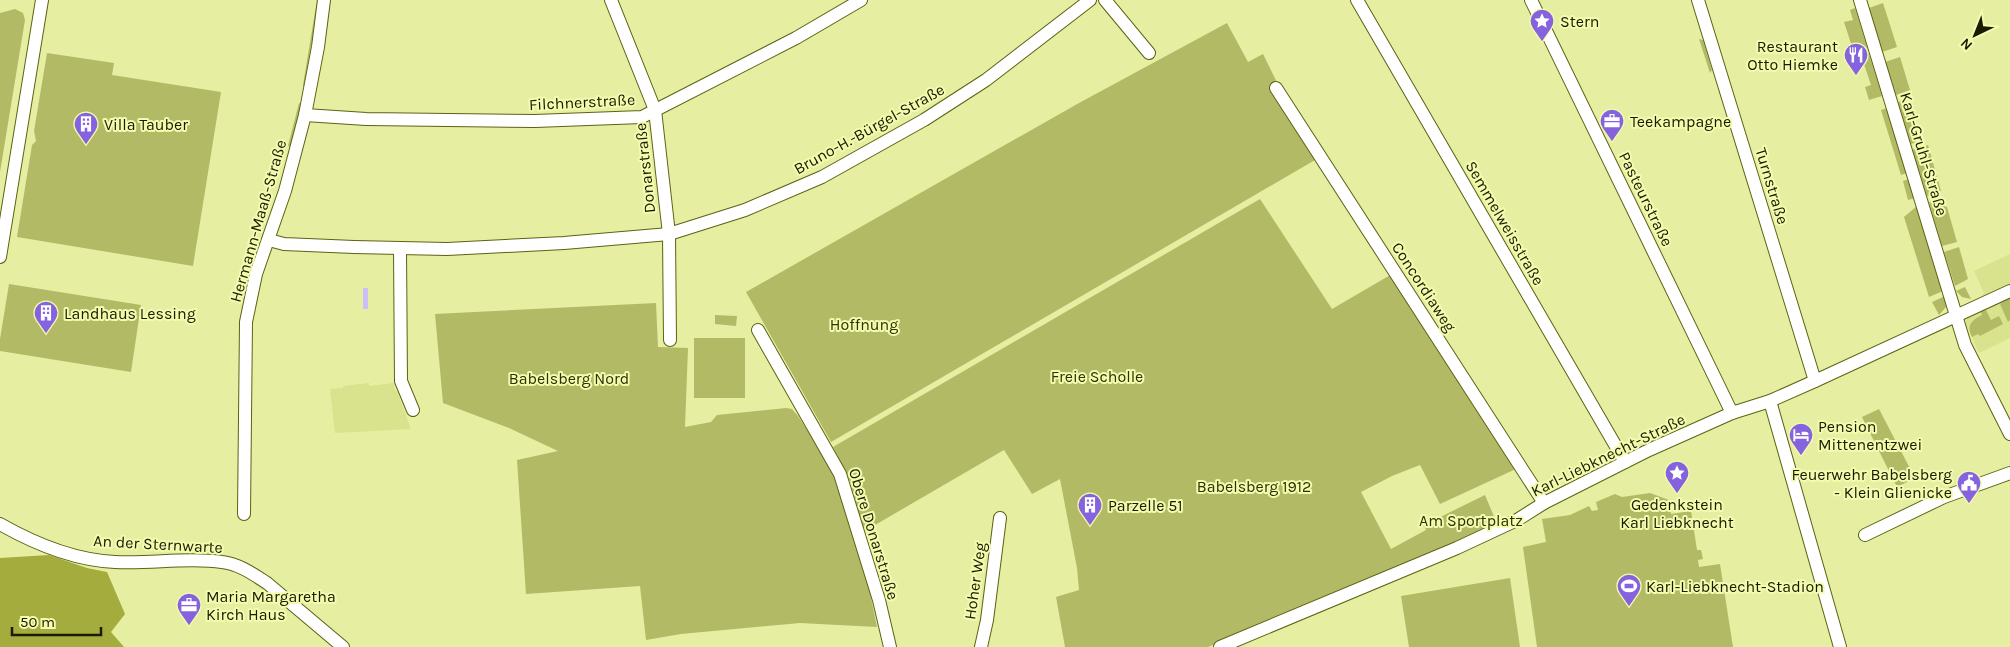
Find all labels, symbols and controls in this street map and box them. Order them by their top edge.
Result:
place icon: Stern [1529,8,1555,42]
north arrow [1950,10,2000,60]
place label: Stern [1560,12,1599,31]
text: N [1957,34,1976,54]
place label: Restaurant Otto Hiemke [1747,37,1838,74]
restaurant icon: Restaurant Otto Hiemke [1843,42,1869,76]
street label: Bruno-H.-Bürgel-Straße [790,80,948,178]
street label: Filchnerstraße [528,90,636,114]
street label: Karl-Gruhl-Straße [1896,90,1952,218]
office icon: Teekampagne [1599,108,1625,142]
building icon: Villa Tauber [73,111,99,145]
place label: Teekampagne [1630,112,1731,131]
place label: Villa Tauber [104,115,188,134]
street label: Donarstraße [631,122,659,214]
street label: Hermann-Maaß-Straße [226,138,290,304]
street label: Turnstraße [1751,145,1793,227]
street label: Pasteurstraße [1615,149,1677,249]
street label: Semmelweisstraße [1462,157,1548,289]
street label: Concordiaweg [1388,239,1460,335]
building icon: Landhaus Lessing [33,300,59,334]
place label: Landhaus Lessing [64,304,196,323]
park label: Hoffnung [830,315,898,334]
park label: Freie Scholle [1051,367,1143,386]
park label: Babelsberg Nord [509,369,629,388]
street label: Karl-Liebknecht-Straße [1528,409,1688,501]
place label: Pension Mittenentzwei [1818,417,1922,454]
hotel icon: Pension Mittenentzwei [1788,422,1814,456]
place icon: Gedenkstein Karl Liebknecht [1664,460,1690,494]
place label: Feuerwehr Babelsberg - Klein Glienicke [1792,465,1952,502]
street label: Obere Donarstraße [845,466,903,602]
public building icon: Feuerwehr Babelsberg - Klein Glienicke [1956,470,1982,504]
park label: Babelsberg 1912 [1197,477,1311,496]
building icon: Parzelle 51 [1077,492,1103,526]
place label: Gedenkstein Karl Liebknecht [1620,495,1734,532]
place label: Parzelle 51 [1108,496,1183,515]
park label: Am Sportplatz [1419,511,1523,530]
street label: An der Sternwarte [93,531,223,557]
street label: Hoher Weg [960,541,990,621]
sports icon: Karl-Liebknecht-Stadion [1616,573,1642,607]
place label: Karl-Liebknecht-Stadion [1646,577,1824,596]
place label: Maria Margaretha Kirch Haus [206,587,336,624]
office icon: Maria Margaretha Kirch Haus [176,592,202,626]
scale bar [12,604,101,636]
text: 50 m [20,613,55,631]

